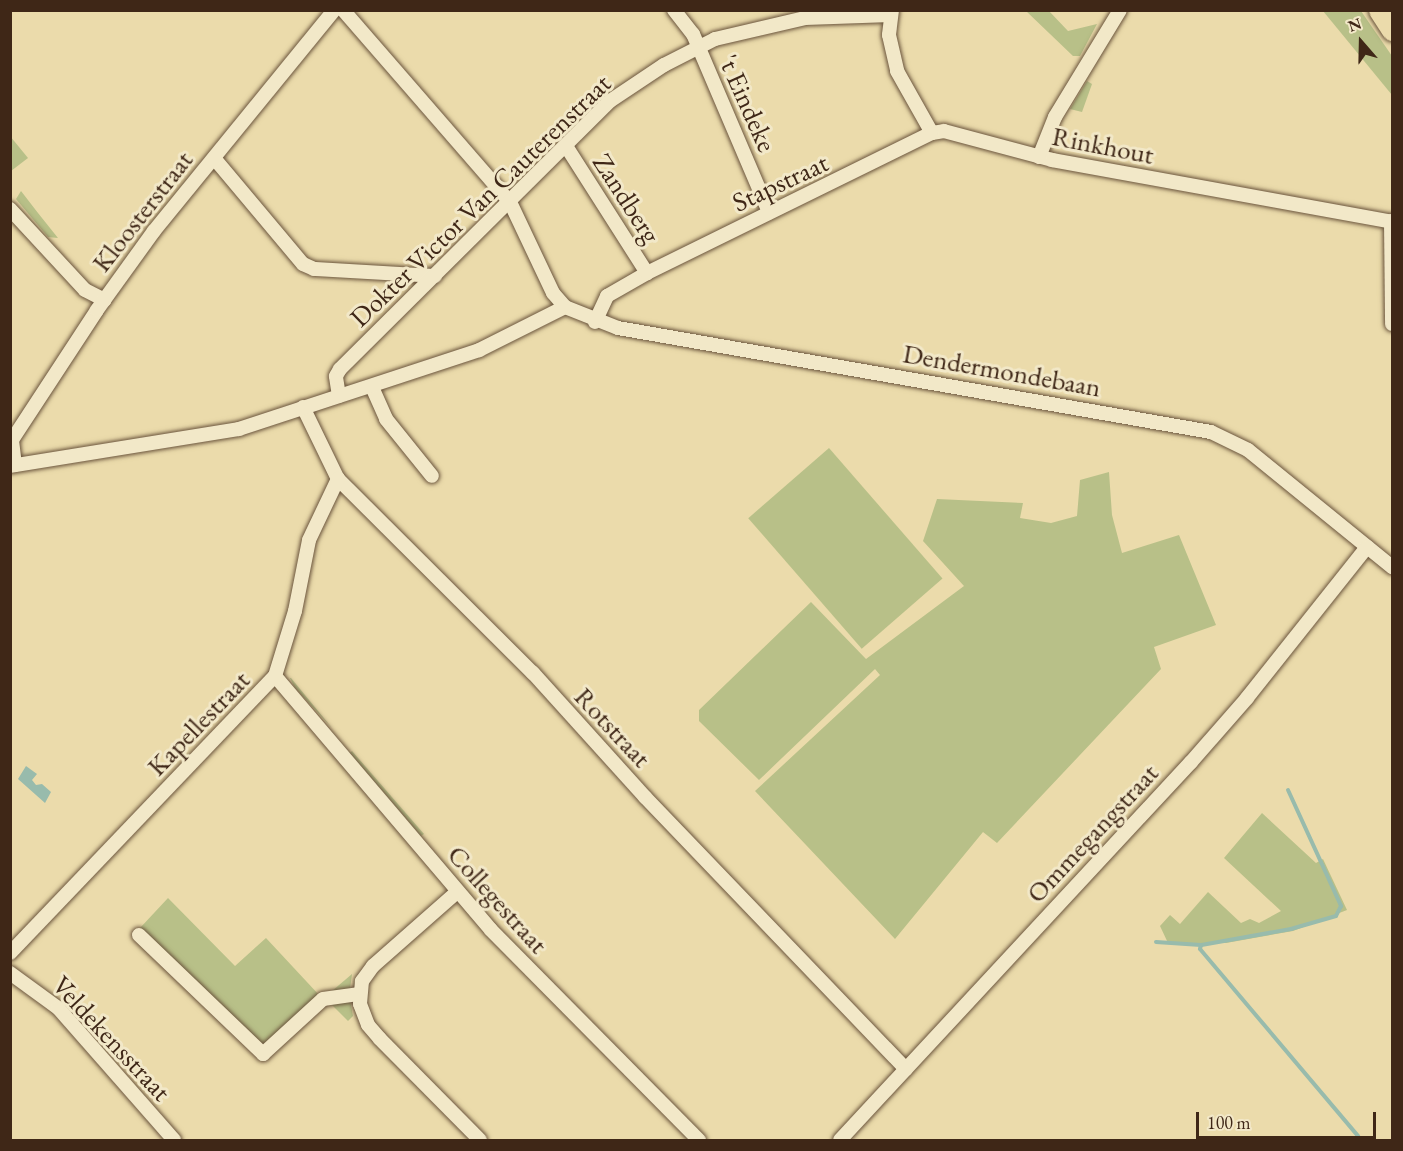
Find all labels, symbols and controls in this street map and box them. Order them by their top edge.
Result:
north arrow [1331,12,1391,72]
text: N [1345,13,1364,37]
street label: 't Eindeke [712,49,784,157]
street label: Dokter Victor Van Cauterenstraat [343,67,617,333]
street label: Rinkhout [1049,119,1157,171]
street label: Kloosterstraat [85,144,199,278]
street label: Stapstraat [727,146,833,218]
street label: Zandberg [586,147,668,249]
street label: Dendermondebaan [901,337,1103,403]
street label: Kapellestraat [140,664,256,782]
street label: Rotstraat [568,680,658,774]
street label: Ommegangstraat [1019,757,1165,909]
street label: Collegestraat [441,838,555,960]
street label: Veldekensstraat [46,969,178,1107]
scale bar [1199,1100,1379,1138]
text: 100 m [1207,1111,1251,1134]

